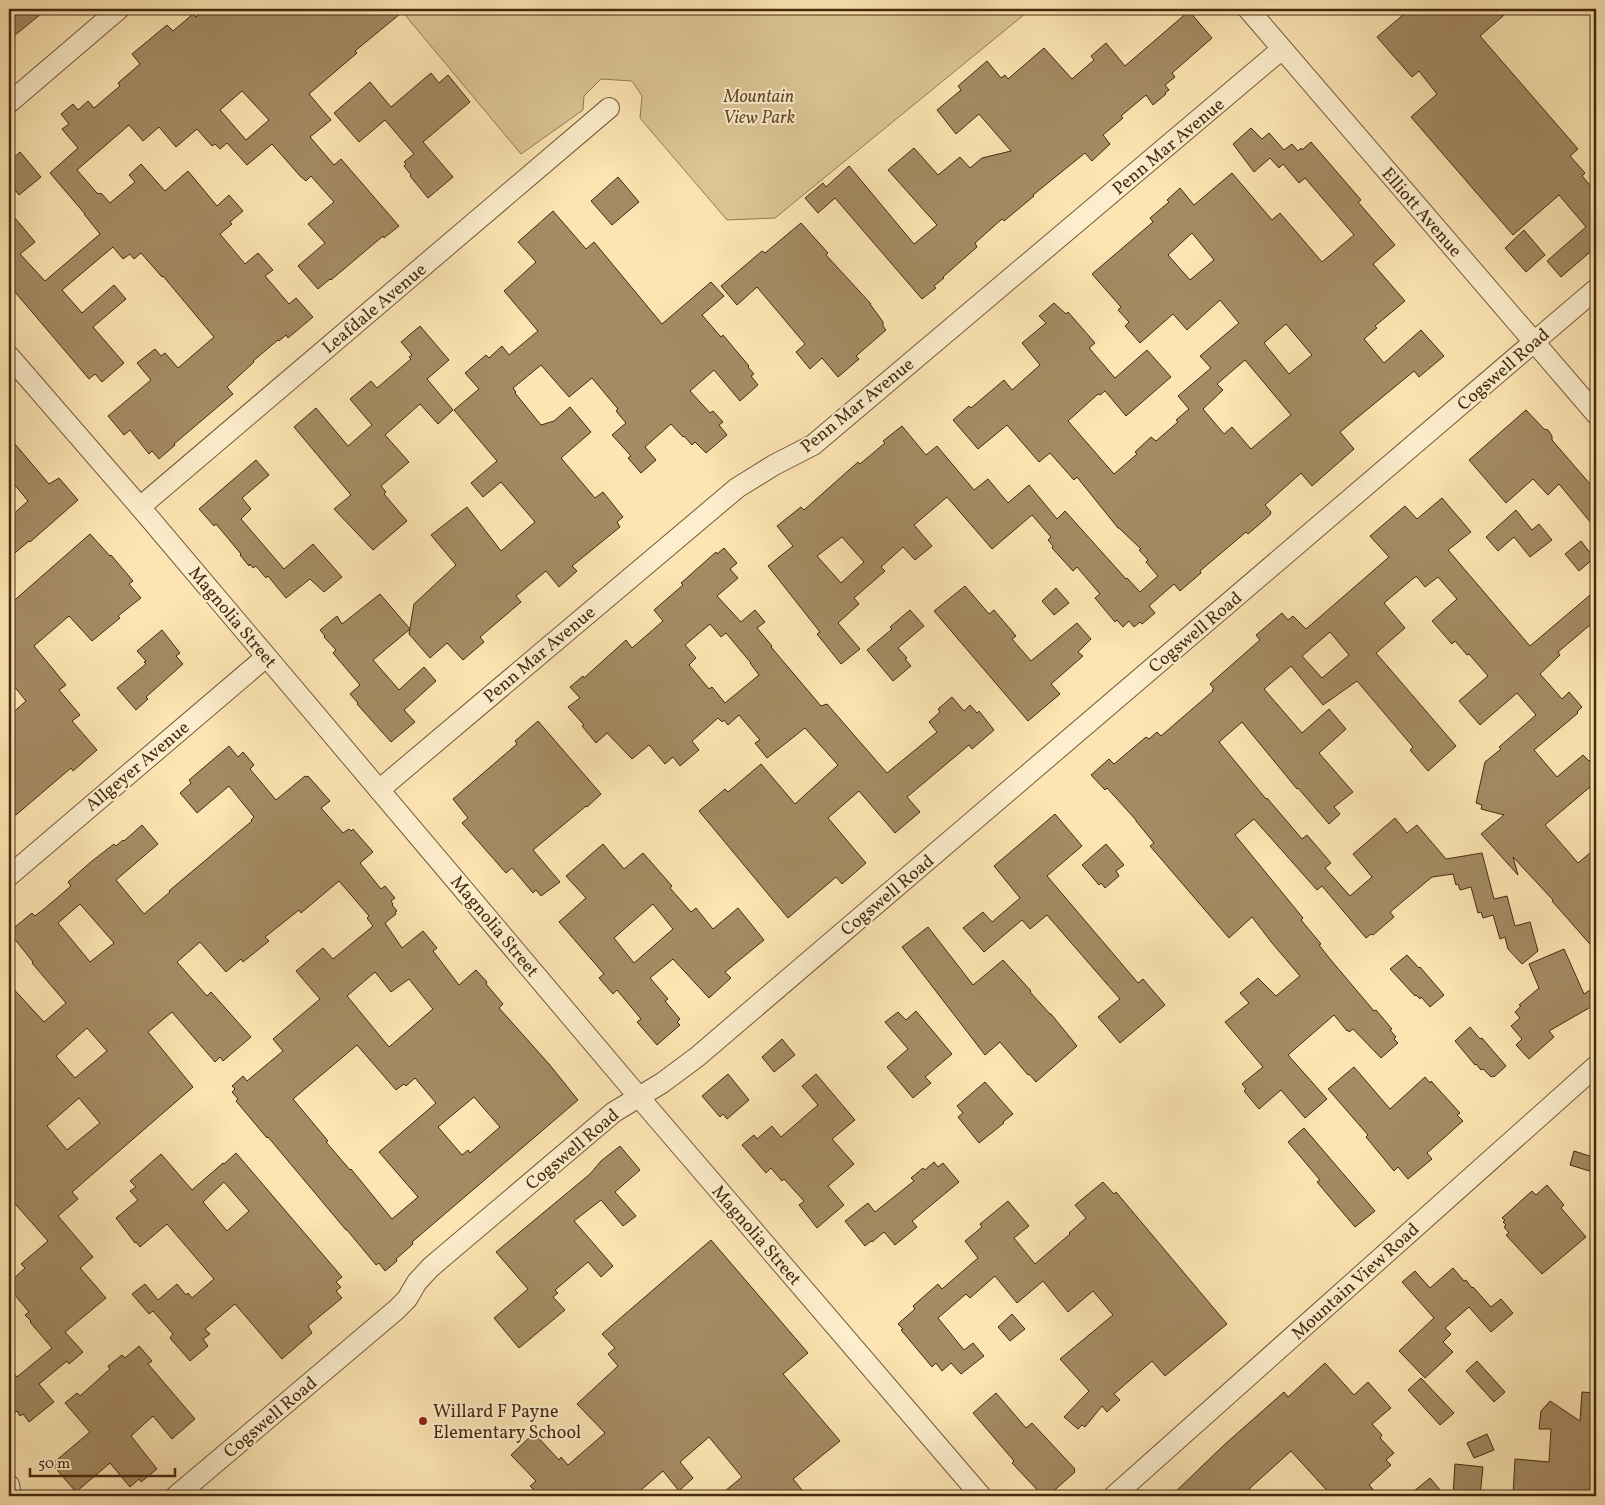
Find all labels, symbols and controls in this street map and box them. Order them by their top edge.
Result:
park label: Mountain View Park [723,85,795,131]
street label: Penn Mar Avenue [1108,93,1230,202]
street label: Elliott Avenue [1375,163,1467,263]
street label: Leafdale Avenue [317,258,433,360]
street label: Cogswell Road [1452,323,1556,417]
street label: Penn Mar Avenue [796,353,920,460]
street label: Magnolia Street [182,562,282,674]
street label: Cogswell Road [1144,587,1248,680]
street label: Penn Mar Avenue [479,601,601,710]
street label: Allgeyer Avenue [80,716,195,818]
street label: Cogswell Road [836,850,940,943]
street label: Magnolia Street [444,871,544,983]
street label: Cogswell Road [521,1104,625,1197]
street label: Magnolia Street [705,1180,807,1292]
street label: Mountain View Road [1287,1218,1425,1346]
street label: Cogswell Road [219,1372,323,1465]
place label: Willard F Payne Elementary School [433,1400,581,1446]
marker: Willard F Payne Elementary School [417,1415,429,1427]
scale bar [30,1445,175,1477]
text: 50 m [38,1454,70,1475]

